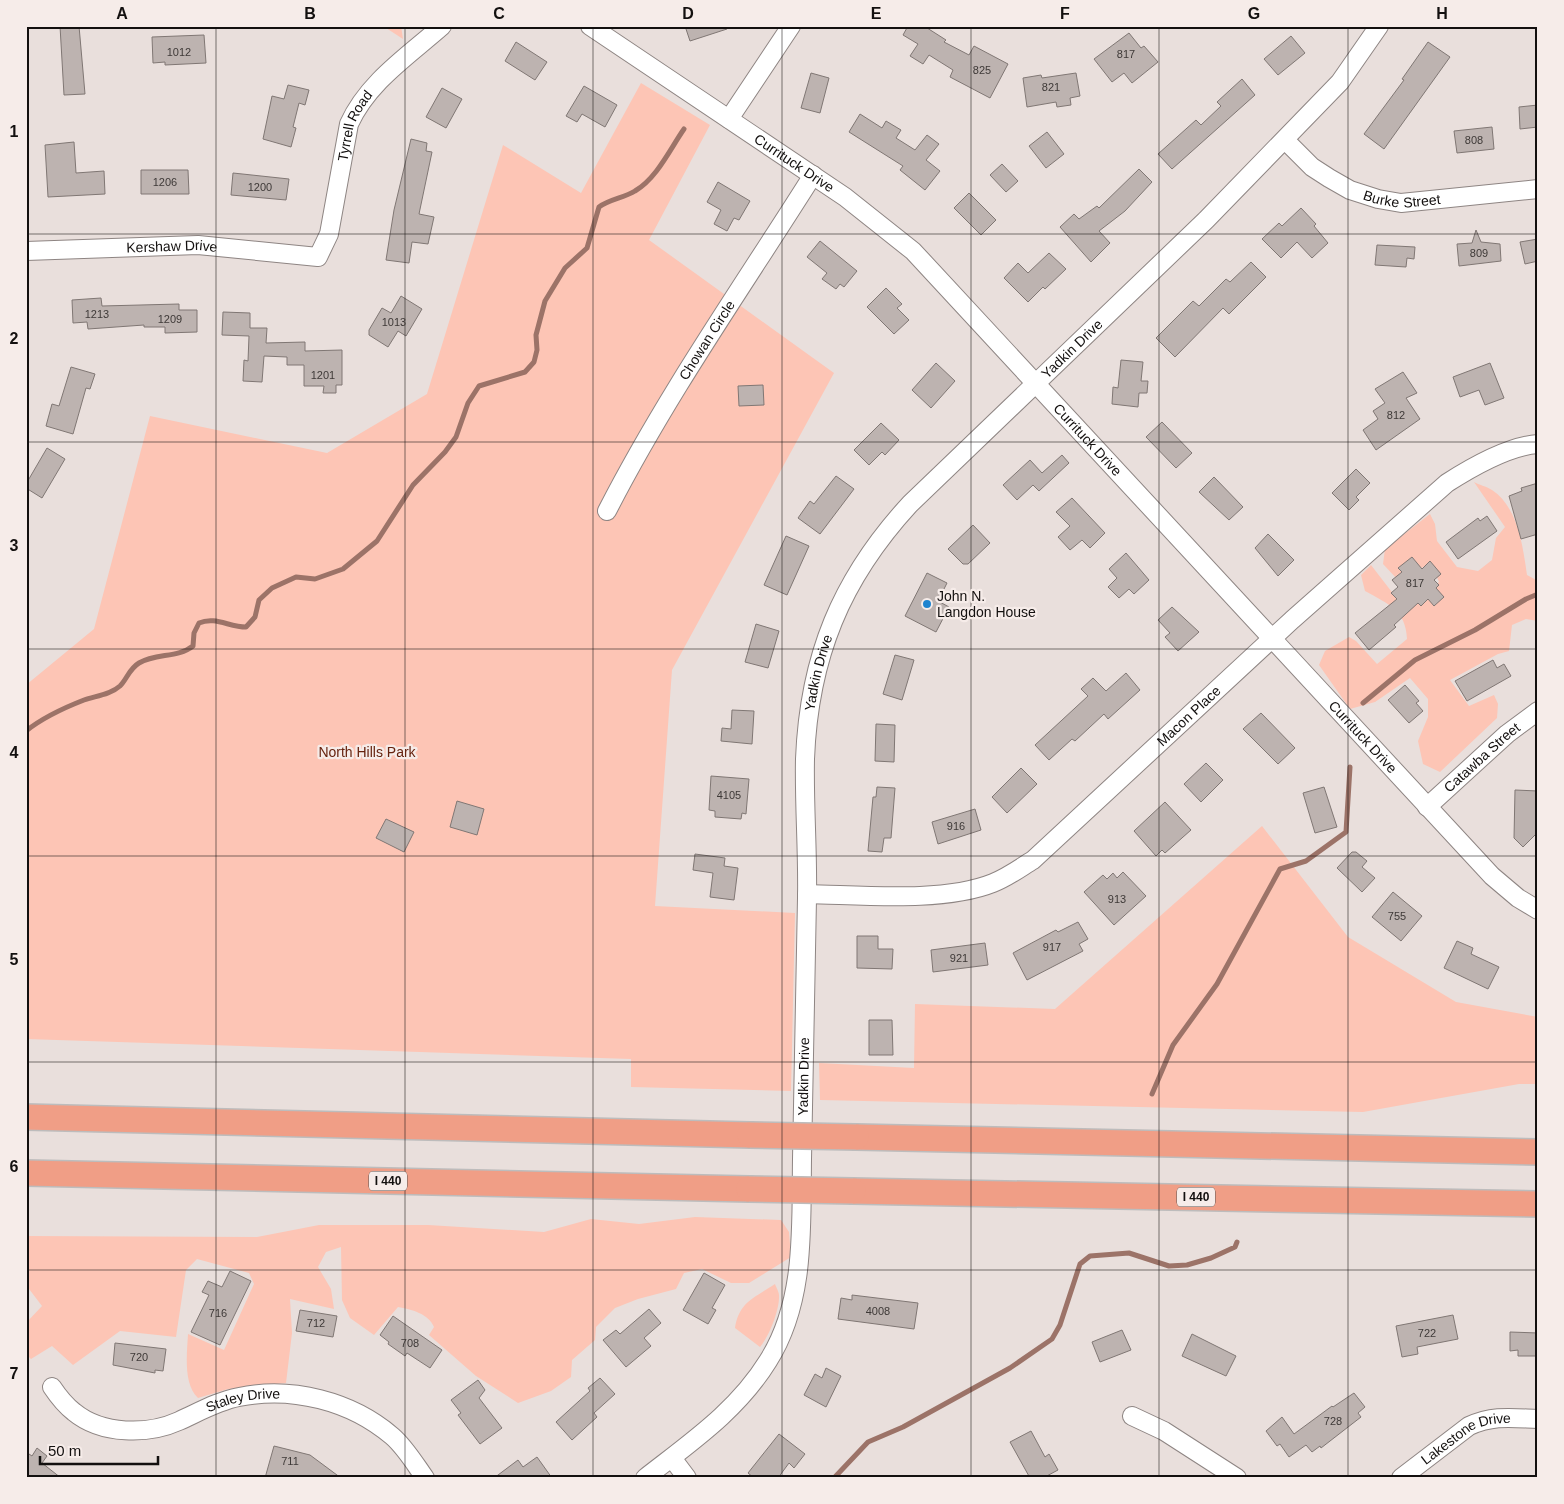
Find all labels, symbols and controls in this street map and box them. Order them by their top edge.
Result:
text: A [116,5,128,22]
text: B [304,5,316,22]
text: C [493,5,505,22]
text: D [682,5,694,22]
text: E [871,5,882,22]
text: F [1060,5,1070,22]
text: G [1248,5,1260,22]
text: H [1436,5,1448,22]
house number: 1012 [167,46,191,58]
house number: 817 [1117,48,1135,60]
house number: 825 [973,64,991,76]
house number: 821 [1042,81,1060,93]
street label: Tyrrell Road [334,87,375,163]
text: 1 [10,123,19,140]
street label: Currituck Drive [751,131,837,196]
house number: 808 [1465,134,1483,146]
house number: 1206 [153,176,177,188]
house number: 1200 [248,181,272,193]
street label: Burke Street [1361,187,1441,211]
street label: Kershaw Drive [126,237,218,255]
house number: 809 [1470,247,1488,259]
street label: Chowan Circle [676,297,738,383]
house number: 1213 [85,308,109,320]
house number: 1209 [158,313,182,325]
house number: 1013 [382,316,406,328]
street label: Yadkin Drive [1038,316,1106,382]
text: 2 [10,330,19,347]
house number: 1201 [311,369,335,381]
street label: Currituck Drive [1050,400,1125,479]
house number: 812 [1387,409,1405,421]
text: 3 [10,537,19,554]
house number: 817 [1406,577,1424,589]
place label: John N. Langdon House [937,588,1036,620]
marker: John N. Langdon House [921,598,933,610]
street label: Yadkin Drive [801,632,835,712]
street label: Macon Place [1154,682,1224,749]
street label: Currituck Drive [1326,697,1400,776]
street label: Catawba Street [1441,719,1523,796]
text: 4 [10,744,19,761]
park label: North Hills Park [318,744,417,760]
house number: 4105 [717,789,741,801]
house number: 916 [947,820,965,832]
house number: 913 [1108,893,1126,905]
house number: 755 [1388,910,1406,922]
house number: 917 [1043,941,1061,953]
text: 5 [10,951,19,968]
house number: 921 [950,952,968,964]
street label: Yadkin Drive [795,1037,812,1116]
text: 6 [10,1158,19,1175]
road number: I 440 [369,1172,407,1190]
road number: I 440 [1177,1188,1215,1206]
house number: 4008 [866,1305,890,1317]
house number: 716 [209,1307,227,1319]
house number: 712 [307,1317,325,1329]
house number: 722 [1418,1327,1436,1339]
house number: 708 [401,1337,419,1349]
house number: 720 [130,1351,148,1363]
text: 7 [10,1365,19,1382]
street label: Staley Drive [203,1385,280,1415]
street label: Lakestone Drive [1418,1410,1511,1468]
house number: 728 [1324,1415,1342,1427]
scale bar [40,1434,158,1466]
text: 50 m [48,1442,81,1459]
house number: 711 [281,1455,299,1467]

